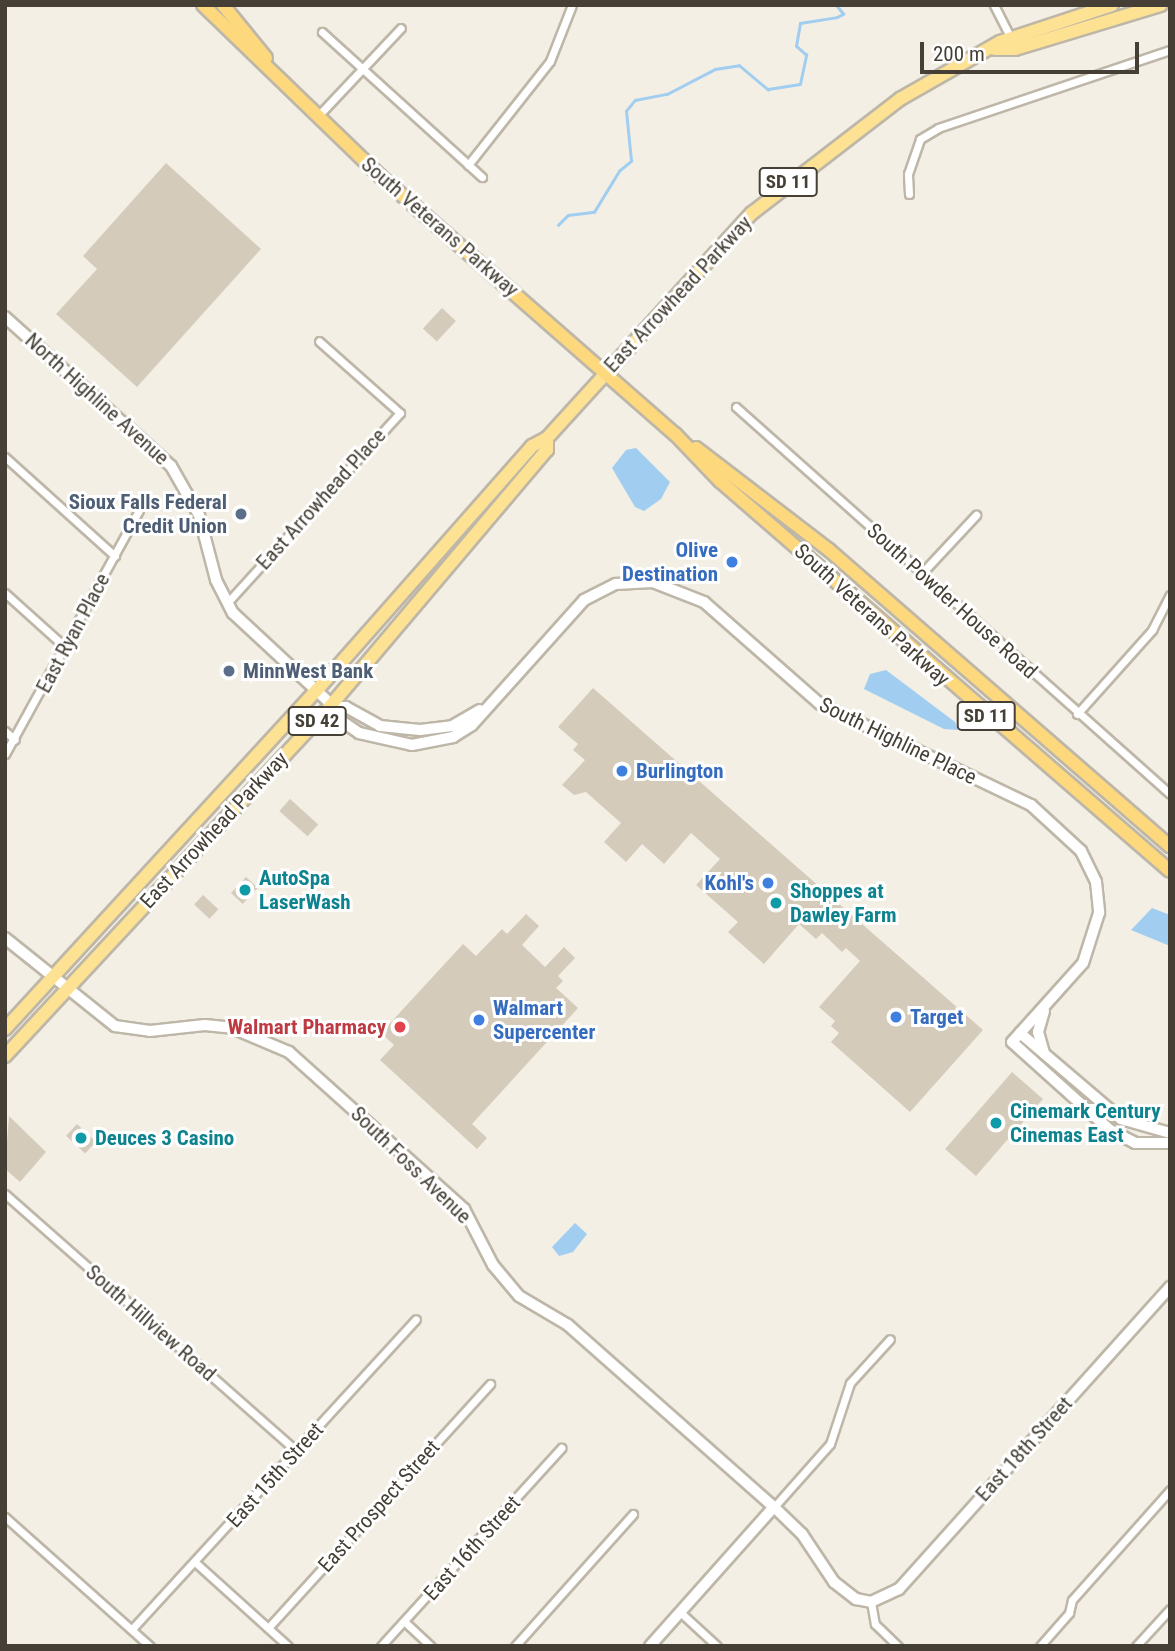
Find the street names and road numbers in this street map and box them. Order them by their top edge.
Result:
street label: South Veterans Parkway [356,152,524,302]
road number: SD 11 [758,166,818,198]
street label: East Arrowhead Parkway [599,210,757,378]
street label: North Highline Avenue [20,328,174,470]
street label: East Arrowhead Place [251,423,391,575]
street label: South Powder House Road [862,518,1042,684]
street label: South Veterans Parkway [789,539,955,691]
street label: East Ryan Place [31,569,115,697]
street label: South Highline Place [815,692,981,790]
road number: SD 11 [956,701,1016,732]
road number: SD 42 [287,706,347,736]
street label: East Arrowhead Parkway [135,746,293,914]
street label: South Foss Avenue [346,1101,476,1229]
street label: South Hillview Road [81,1260,221,1386]
street label: East 18th Street [970,1391,1078,1507]
street label: East 15th Street [221,1417,329,1533]
street label: East Prospect Street [313,1435,445,1577]
street label: East 16th Street [418,1490,526,1606]

